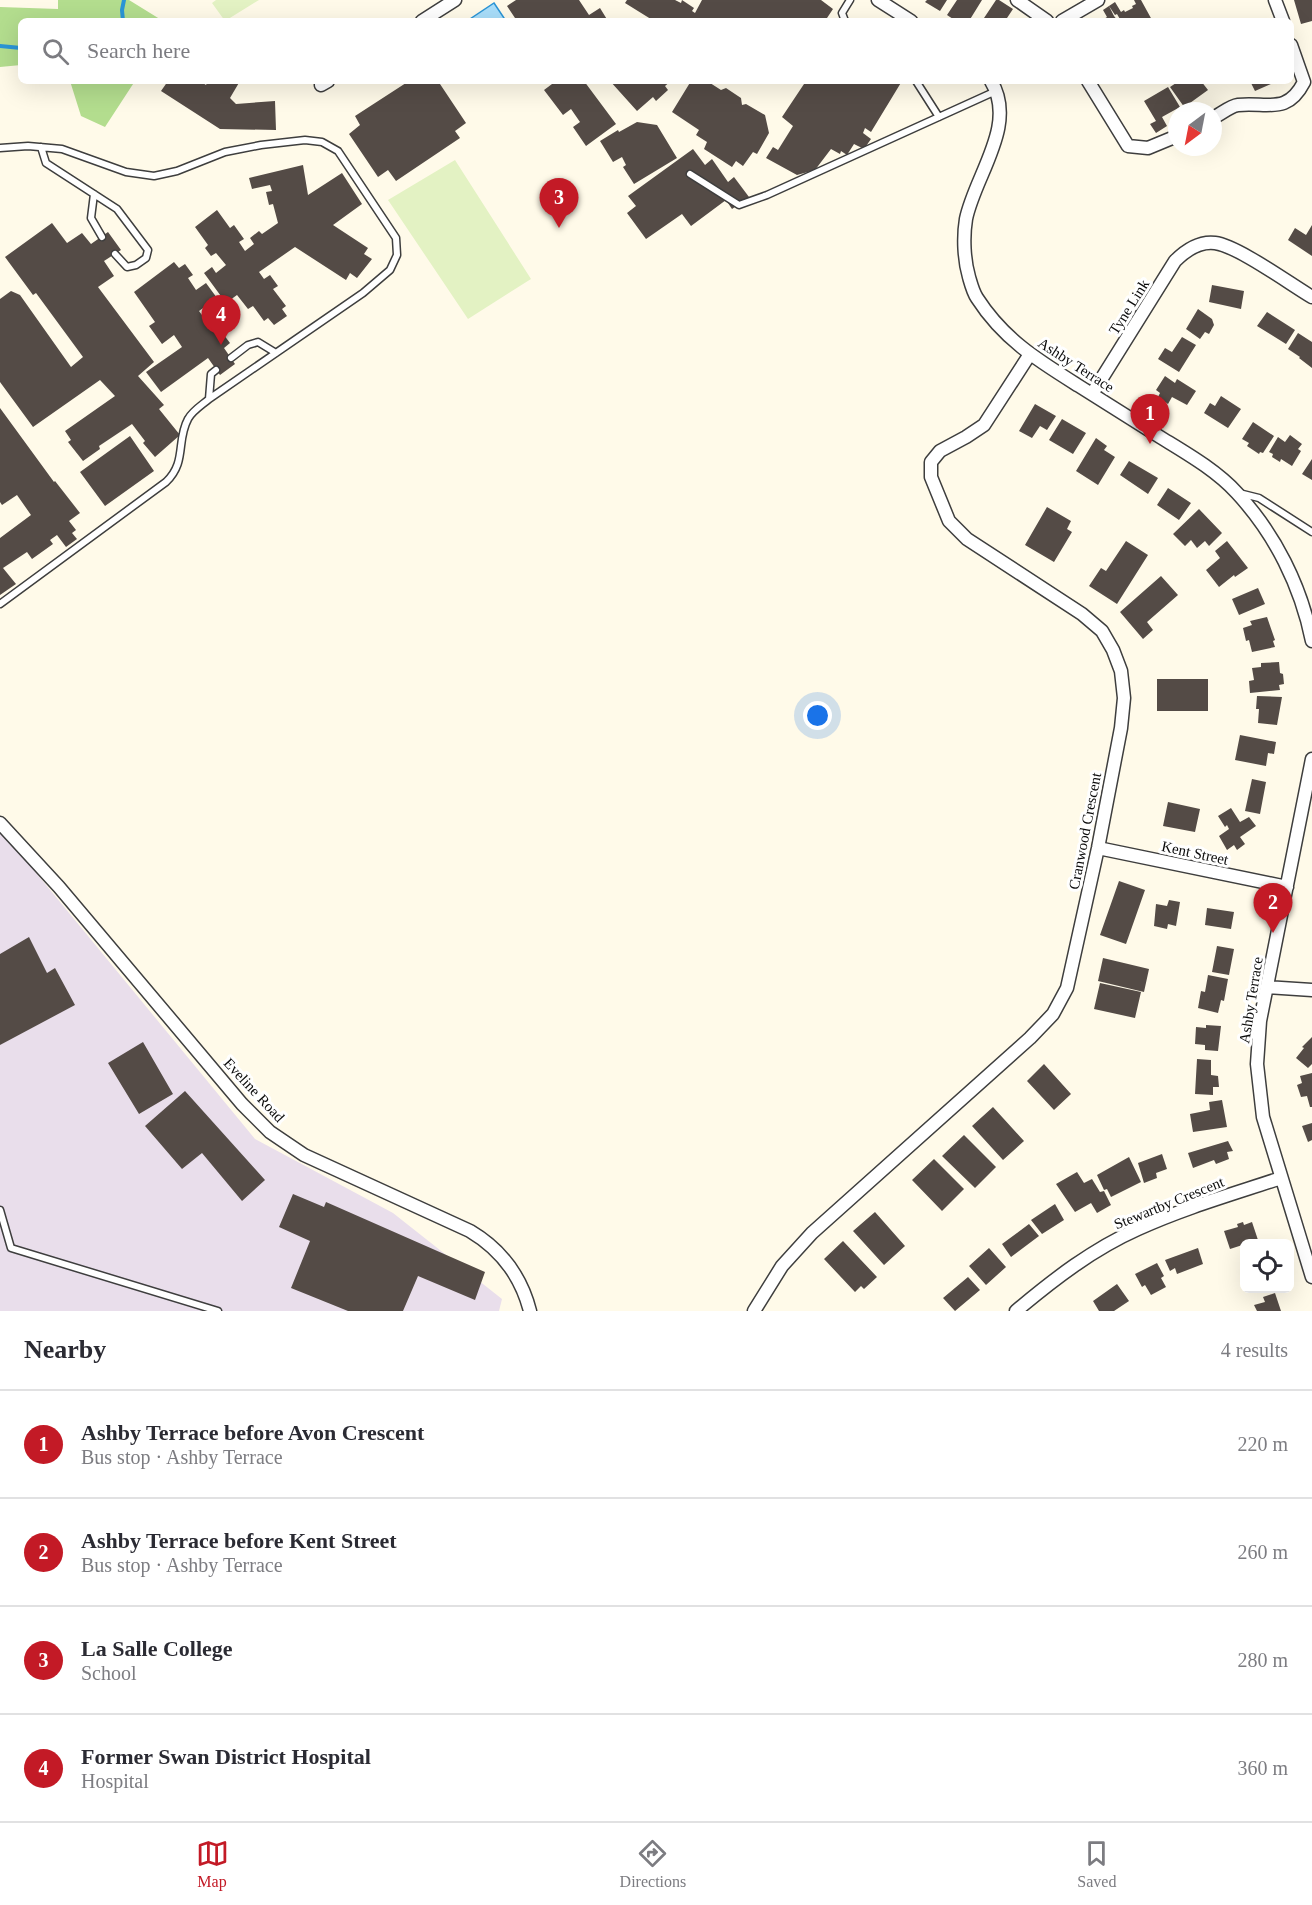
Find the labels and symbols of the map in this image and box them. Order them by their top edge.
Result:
north arrow [1168,102,1222,156]
pin: 3 [540,178,578,228]
street label: Tyne Link [1106,276,1152,337]
pin: 4 [202,296,240,345]
street label: Ashby Terrace [1035,334,1117,396]
pin: 1 [1130,394,1170,444]
your location [803,701,832,730]
street label: Cranwood Crescent [1066,770,1104,891]
street label: Kent Street [1160,838,1231,868]
pin: 2 [1254,884,1292,933]
street label: Ashby Terrace [1236,955,1266,1044]
street label: Eveline Road [220,1055,288,1126]
street label: Stewartby Crescent [1112,1173,1227,1232]

